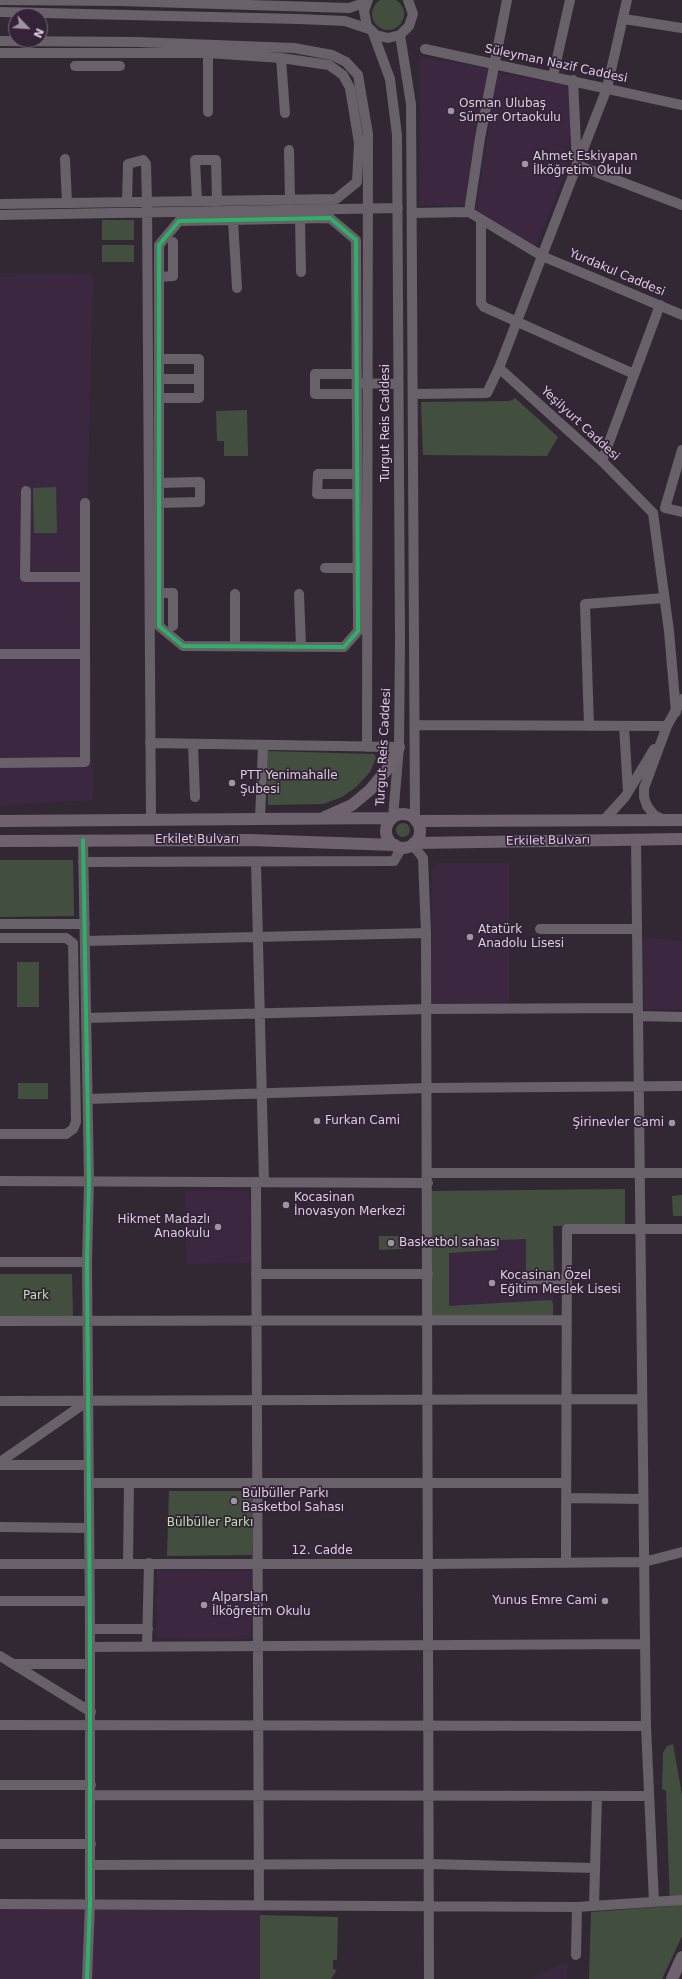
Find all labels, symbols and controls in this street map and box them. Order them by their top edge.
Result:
north arrow [8,8,48,48]
text: N [31,26,46,40]
street label: Süleyman Nazif Caddesi [483,42,629,86]
place label: Osman Ulubaş Sümer Ortaokulu [459,97,561,125]
marker: Osman Ulubaş Sümer Ortaokulu [446,106,456,116]
place label: Ahmet Eskiyapan İlköğretim Okulu [533,150,638,178]
marker: Ahmet Eskiyapan İlköğretim Okulu [520,159,530,169]
street label: Yurdakul Caddesi [567,246,667,300]
street label: Turgut Reis Caddesi [379,364,393,482]
street label: Yeşilyurt Caddesi [538,384,622,464]
street label: Turgut Reis Caddesi [374,688,394,806]
place label: PTT Yenimahalle Şubesi [240,769,338,797]
marker: PTT Yenimahalle Şubesi [227,778,237,788]
street label: Erkilet Bulvarı [155,833,239,847]
street label: Erkilet Bulvarı [506,833,590,849]
place label: Atatürk Anadolu Lisesi [478,923,564,951]
marker: Atatürk Anadolu Lisesi [465,932,475,942]
place label: Furkan Cami [325,1114,400,1128]
marker: Furkan Cami [312,1116,322,1126]
place label: Şirinevler Cami [572,1116,664,1130]
marker: Şirinevler Cami [667,1118,677,1128]
place label: Kocasinan İnovasyon Merkezi [294,1191,405,1219]
marker: Kocasinan İnovasyon Merkezi [281,1200,291,1210]
place label: Hikmet Madazlı Anaokulu [117,1213,210,1241]
marker: Hikmet Madazlı Anaokulu [213,1222,223,1232]
place label: Basketbol sahası [399,1236,500,1250]
marker: Basketbol sahası [386,1238,396,1248]
place label: Kocasinan Özel Eğitim Meslek Lisesi [500,1269,621,1297]
marker: Kocasinan Özel Eğitim Meslek Lisesi [487,1278,497,1288]
park label: Park [23,1289,49,1303]
place label: Bülbüller Parkı Basketbol Sahası [242,1487,344,1515]
marker: Bülbüller Parkı Basketbol Sahası [229,1496,239,1506]
park label: Bülbüller Parkı [167,1516,253,1530]
street label: 12. Cadde [291,1544,353,1558]
place label: Alparslan İlköğretim Okulu [212,1591,311,1619]
place label: Yunus Emre Cami [492,1594,597,1608]
marker: Yunus Emre Cami [600,1596,610,1606]
marker: Alparslan İlköğretim Okulu [199,1600,209,1610]

